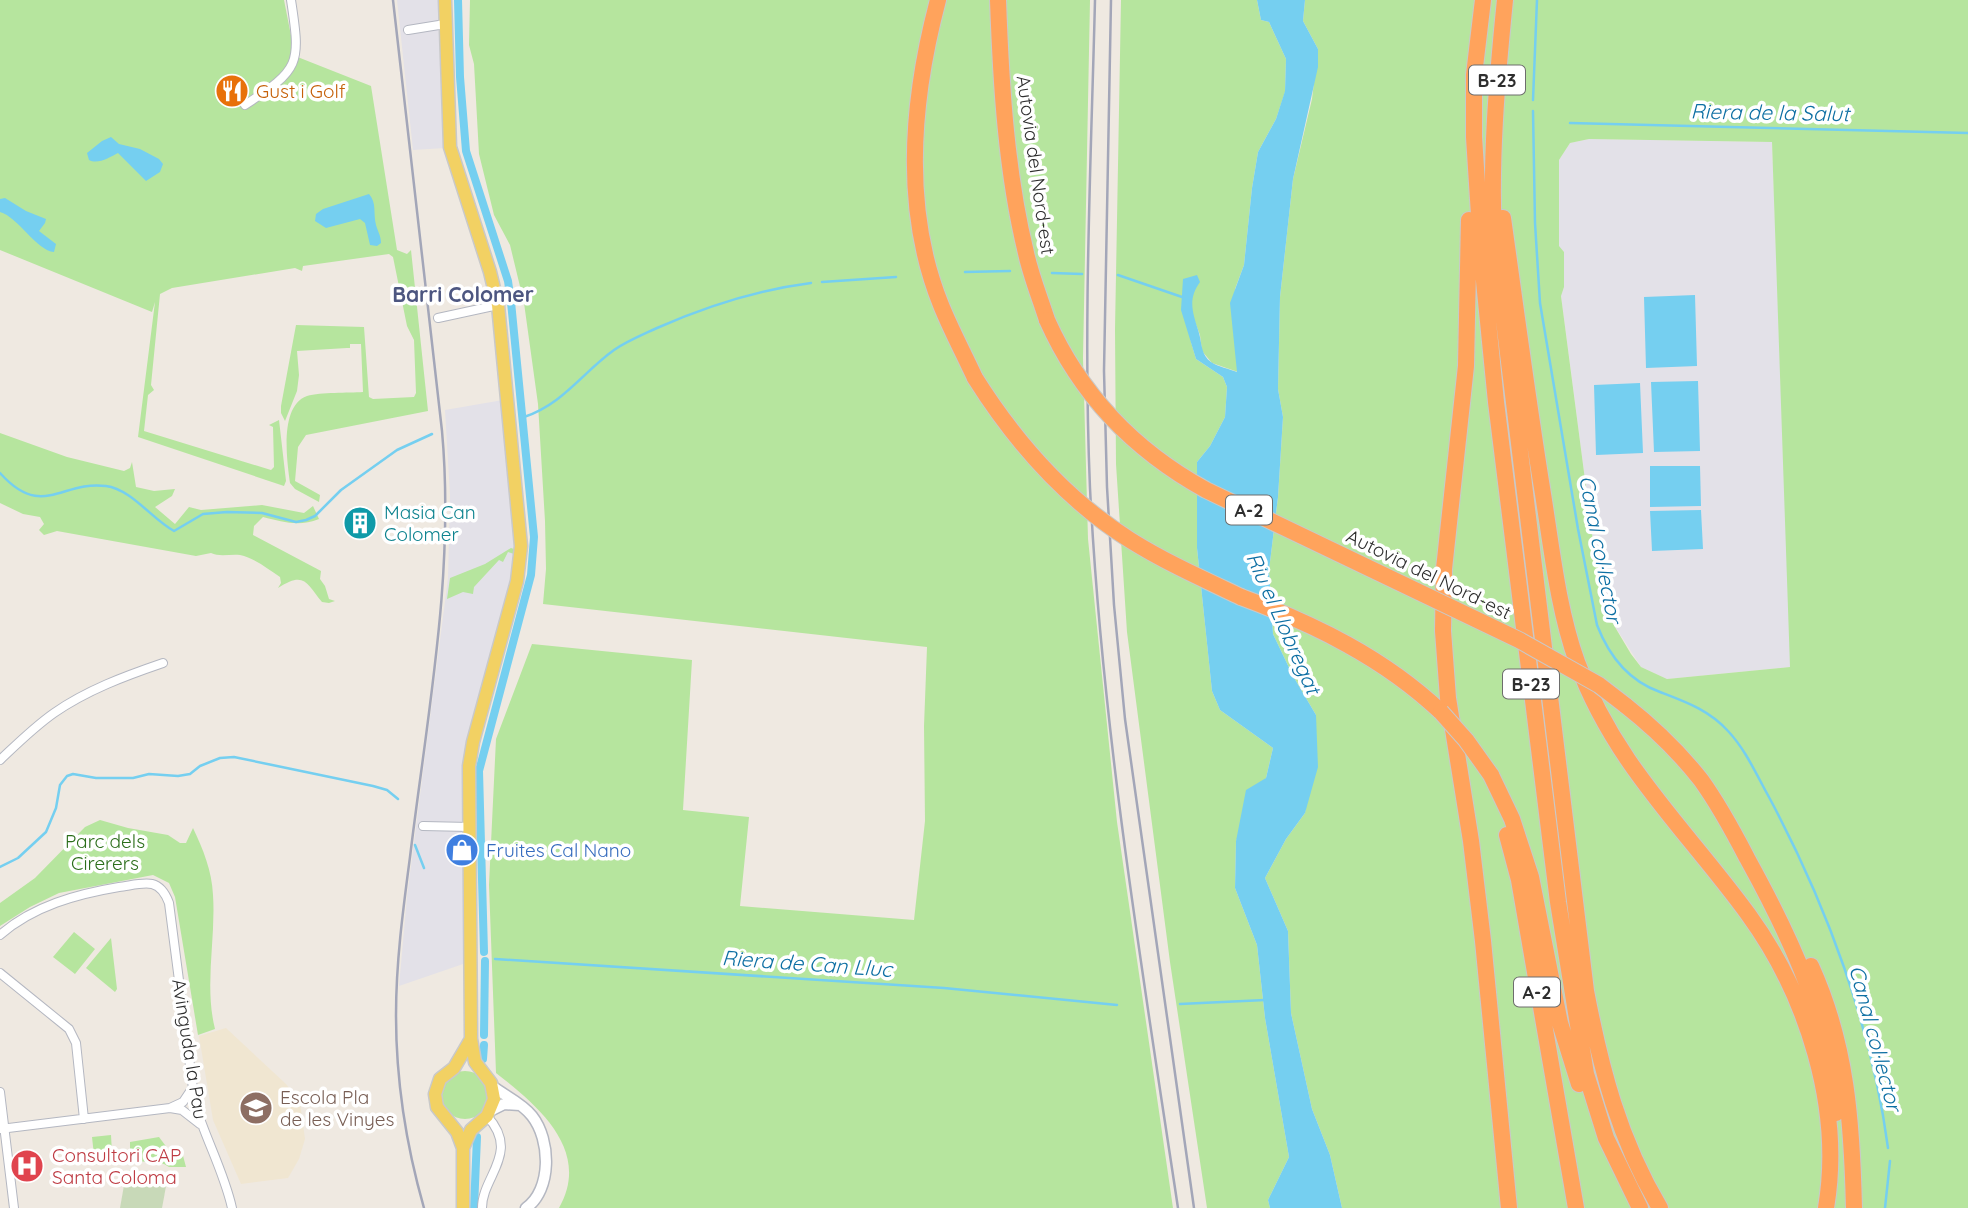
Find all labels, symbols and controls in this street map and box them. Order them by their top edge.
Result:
road number: B-23 [1469,66,1525,94]
restaurant icon: Gust i Golf [213,72,251,110]
street label: Autovia del Nord-est [1012,74,1060,256]
place label: Gust i Golf [256,79,346,103]
water label: Riera de la Salut [1690,98,1852,126]
district label: Barri Colomer [392,281,534,307]
water label: Canal col·lector [1574,473,1629,628]
road number: A-2 [1226,496,1272,524]
place label: Masia Can Colomer [384,500,476,546]
building icon: Masia Can Colomer [341,504,379,542]
street label: Autovia del Nord-est [1343,524,1515,624]
water label: Riu el Llobregat [1241,548,1328,700]
road number: B-23 [1503,670,1559,698]
park label: Parc dels Cirerers [65,829,145,875]
shop icon: Fruites Cal Nano [443,831,481,869]
place label: Fruites Cal Nano [486,838,631,862]
water label: Riera de Can Lluc [721,944,895,982]
water label: Canal col·lector [1844,962,1909,1116]
street label: Avinguda la Pau [167,977,213,1121]
road number: A-2 [1514,978,1560,1007]
place label: Escola Pla de les Vinyes [280,1085,394,1131]
school or university icon: Escola Pla de les Vinyes [237,1089,275,1127]
place label: Consultori CAP Santa Coloma [52,1143,181,1189]
hospital icon: Consultori CAP Santa Coloma [8,1147,46,1185]

